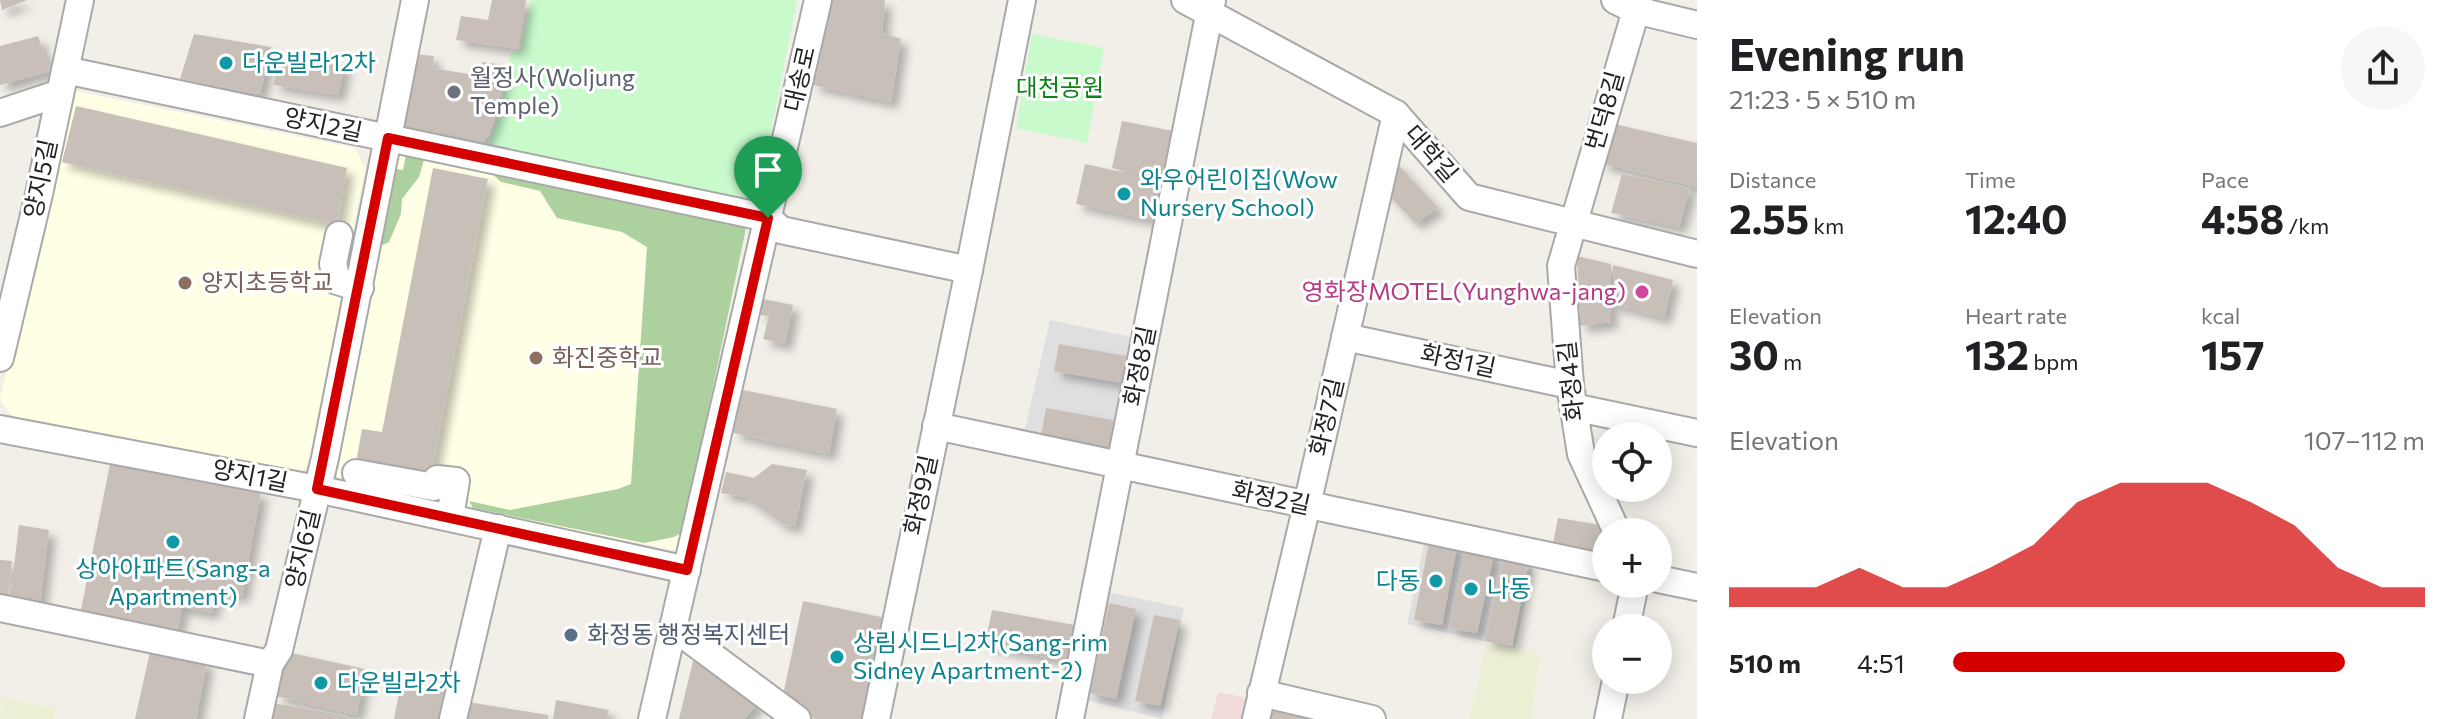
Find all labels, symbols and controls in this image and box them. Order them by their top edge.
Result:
text: Evening run [1729,26,1965,80]
button: share [2341,26,2425,110]
street label: 대송로 [777,43,820,114]
place label: 다운빌라12차 [242,47,376,76]
marker: 다운빌라12차 [217,54,235,72]
place label: 월정사(Woljung Temple) [470,62,635,119]
street label: 번덕8길 [1578,68,1629,153]
park label: 대천공원 [1016,72,1104,101]
marker: 월정사(Woljung Temple) [445,83,463,101]
text: 21:23 · 5 × 510 m [1729,83,1916,114]
street label: 양지2길 [281,101,365,146]
street label: 대학길 [1399,119,1465,188]
pin [734,136,802,218]
street label: 양지5길 [17,137,62,221]
icon: arrive [746,148,790,192]
place label: 와우어린이집(Wow Nursery School) [1140,164,1338,221]
text: Distance [1729,166,1816,193]
text: Time [1965,166,2016,193]
text: Pace [2201,166,2249,193]
marker: 와우어린이집(Wow Nursery School) [1115,185,1133,203]
text: 2.55 [1729,193,1809,242]
text: 12:40 [1965,193,2068,242]
text: 4:58 [2201,193,2284,242]
text: km [1809,212,1844,239]
text: /km [2284,212,2329,239]
place label: 양지초등학교 [201,267,333,296]
marker: 양지초등학교 [176,274,194,292]
place label: 영화장MOTEL(Yunghwa-jang) [1302,276,1626,305]
marker: 영화장MOTEL(Yunghwa-jang) [1633,283,1651,301]
text: Elevation [1729,302,1822,329]
text: Heart rate [1965,302,2067,329]
text: kcal [2201,302,2240,329]
street label: 화정8길 [1117,323,1160,408]
text: 30 [1729,329,1779,378]
text: 132 [1965,329,2029,378]
text: 157 [2201,329,2264,378]
street label: 화정1길 [1418,337,1499,382]
street label: 화정4길 [1551,340,1588,423]
place label: 화진중학교 [552,342,662,371]
text: m [1779,348,1802,375]
text: bpm [2029,348,2078,375]
marker: 화진중학교 [527,349,545,367]
street label: 화정7길 [1303,375,1349,458]
map controls [1592,422,1672,694]
button: locate [1592,422,1672,502]
text: Elevation [1729,424,1839,455]
text: 107–112 m [2304,424,2425,455]
street label: 화정9길 [897,452,942,537]
street label: 양지1길 [210,453,291,496]
street label: 화정2길 [1229,474,1313,519]
street label: 양지6길 [278,506,325,591]
button: + [1592,518,1672,598]
marker: 상아아파트(Sang-a Apartment) [164,533,182,551]
place label: 상아아파트(Sang-a Apartment) [75,553,271,610]
place label: 다동 [1376,565,1420,594]
marker: 다동 [1427,572,1445,590]
place label: 나동 [1487,573,1531,602]
marker: 나동 [1462,580,1480,598]
button: − [1592,614,1672,694]
place label: 화정동 행정복지센터 [587,619,790,648]
marker: 화정동 행정복지센터 [562,626,580,644]
place label: 상림시드니2차(Sang-rim Sidney Apartment-2) [853,627,1108,684]
text: 510 m [1729,647,1801,678]
text: 4:51 [1857,647,1905,678]
marker: 상림시드니2차(Sang-rim Sidney Apartment-2) [828,648,846,666]
place label: 다운빌라2차 [337,667,461,696]
marker: 다운빌라2차 [312,674,330,692]

